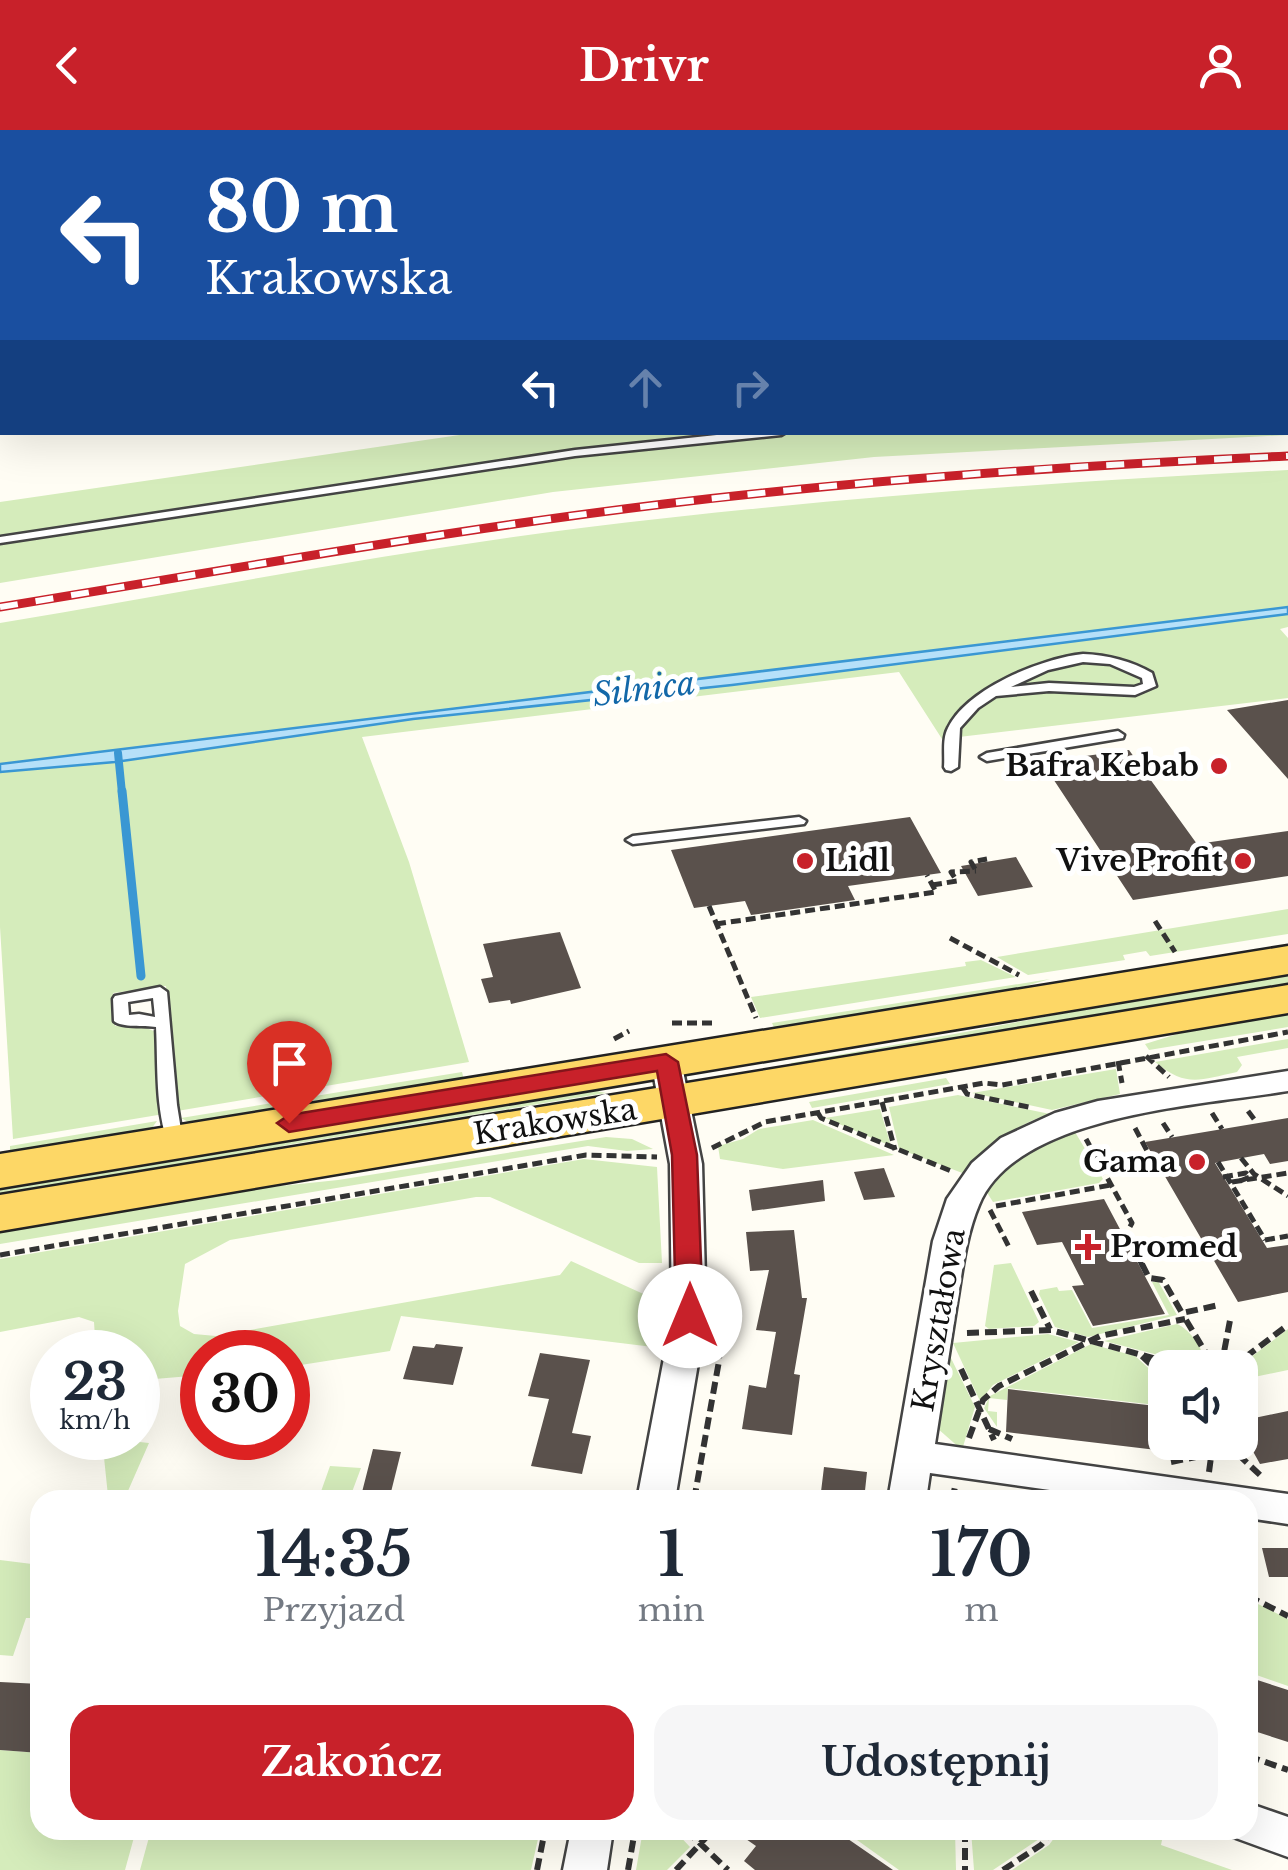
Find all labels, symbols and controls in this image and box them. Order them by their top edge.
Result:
text: Drivr [579,37,709,93]
icon: back [40,38,95,93]
icon: person [1193,38,1248,93]
text: 80 m [205,164,398,251]
icon: left [40,170,170,300]
text: Krakowska [205,250,452,306]
icon: left [513,360,568,415]
icon: ahead [618,360,673,415]
icon: right [723,360,778,415]
water label: Silnica [590,663,698,715]
place label: Bafra Kebab [1005,747,1199,784]
marker: Bafra Kebab [1208,755,1230,777]
place label: Lidl [825,842,890,879]
place label: Vive Profit [1056,842,1224,879]
marker: Lidl [794,850,816,872]
marker: Vive Profit [1232,850,1254,872]
pin [247,1021,332,1124]
icon: arrive [262,1036,317,1091]
street label: Krakowska [471,1090,640,1153]
place label: Gama [1083,1143,1177,1180]
marker: Gama [1186,1151,1208,1173]
street label: Kryształowa [904,1225,973,1414]
place label: Promed [1110,1228,1238,1265]
marker: Promed [1075,1234,1101,1260]
position arrow [638,1264,742,1368]
speed limit sign: 30 [180,1330,310,1460]
map controls [1148,1350,1258,1460]
button: sound [1148,1350,1258,1460]
text: 23 [63,1351,127,1414]
text: km/h [60,1405,130,1436]
text: 14:35 [255,1518,412,1592]
text: 1 [658,1518,684,1592]
text: 170 [930,1518,1033,1592]
text: Przyjazd [263,1590,405,1630]
text: min [638,1590,705,1630]
text: m [964,1590,999,1630]
button: Zakończ [70,1705,634,1820]
button: Udostępnij [654,1705,1218,1820]

